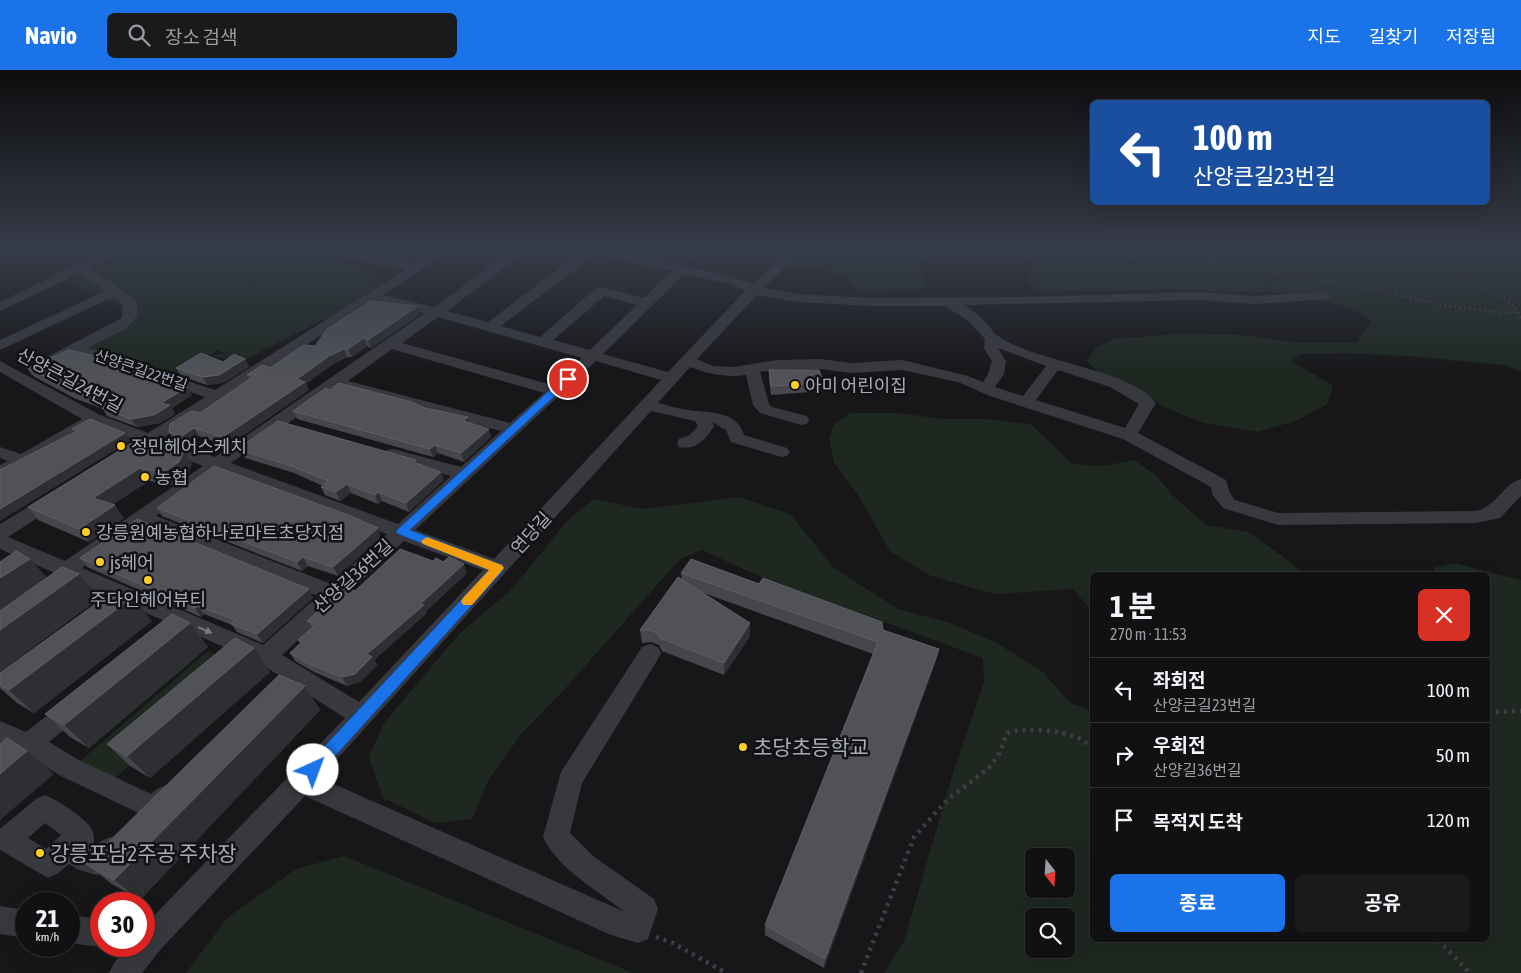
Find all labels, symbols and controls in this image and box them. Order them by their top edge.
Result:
search box [107,13,457,58]
icon: search [125,21,153,49]
text: Navio [25,22,77,49]
text: 장소 검색 [165,26,238,48]
text: 지도 [1308,26,1341,47]
text: 길찾기 [1369,26,1418,47]
text: 저장됨 [1446,26,1496,47]
text: 100 m [1193,117,1272,157]
icon: left [1110,120,1175,185]
text: 산양큰길23번길 [1193,163,1335,189]
street label: 산양큰길24번길 [14,343,126,417]
street label: 산양큰길22번길 [92,346,190,394]
pin [547,358,589,400]
icon: arrive [554,365,582,393]
place label: 아미 어린이집 [805,375,907,396]
marker: 아미 어린이집 [789,379,801,391]
place label: 정민헤어스케치 [131,436,247,457]
marker: 정민헤어스케치 [115,440,127,452]
place label: 농협 [155,467,188,488]
marker: 농협 [139,471,151,483]
street label: 연당길 [507,508,555,558]
place label: 강릉원예농협하나로마트초당지점 [96,522,344,543]
marker: 강릉원예농협하나로마트초당지점 [80,526,92,538]
street label: 산양길36번길 [309,535,397,617]
place label: js헤어 [109,552,154,573]
marker: js헤어 [94,556,106,568]
marker: 주다인헤어뷰티 [142,574,154,586]
place label: 주다인헤어뷰티 [90,589,206,610]
text: 1 분 [1110,589,1156,623]
button: close [1418,589,1470,641]
text: 270 m · 11:53 [1110,625,1187,643]
one-way arrow [198,627,212,635]
text: 좌회전 [1153,669,1205,691]
icon: left [1110,676,1138,704]
text: 100 m [1427,679,1470,701]
text: 산양큰길23번길 [1153,696,1256,714]
text: 우회전 [1153,734,1205,756]
place label: 초당초등학교 [753,735,869,759]
marker: 초당초등학교 [737,741,749,753]
icon: right [1110,741,1138,769]
position arrow [286,743,338,795]
text: 50 m [1436,744,1470,766]
text: 산양길36번길 [1153,761,1242,779]
icon: arrive [1110,806,1138,834]
text: 120 m [1427,809,1470,831]
text: 목적지 도착 [1153,811,1243,833]
place label: 강릉포남2주공 주차장 [50,841,237,865]
marker: 강릉포남2주공 주차장 [34,847,46,859]
north arrow [1025,848,1075,898]
map controls [1025,848,1075,958]
button: 종료 [1110,874,1285,932]
button: 공유 [1295,874,1470,932]
speed limit sign: 30 [90,892,155,957]
text: 21 [36,904,59,932]
button: search [1025,908,1075,958]
text: km/h [36,930,59,944]

